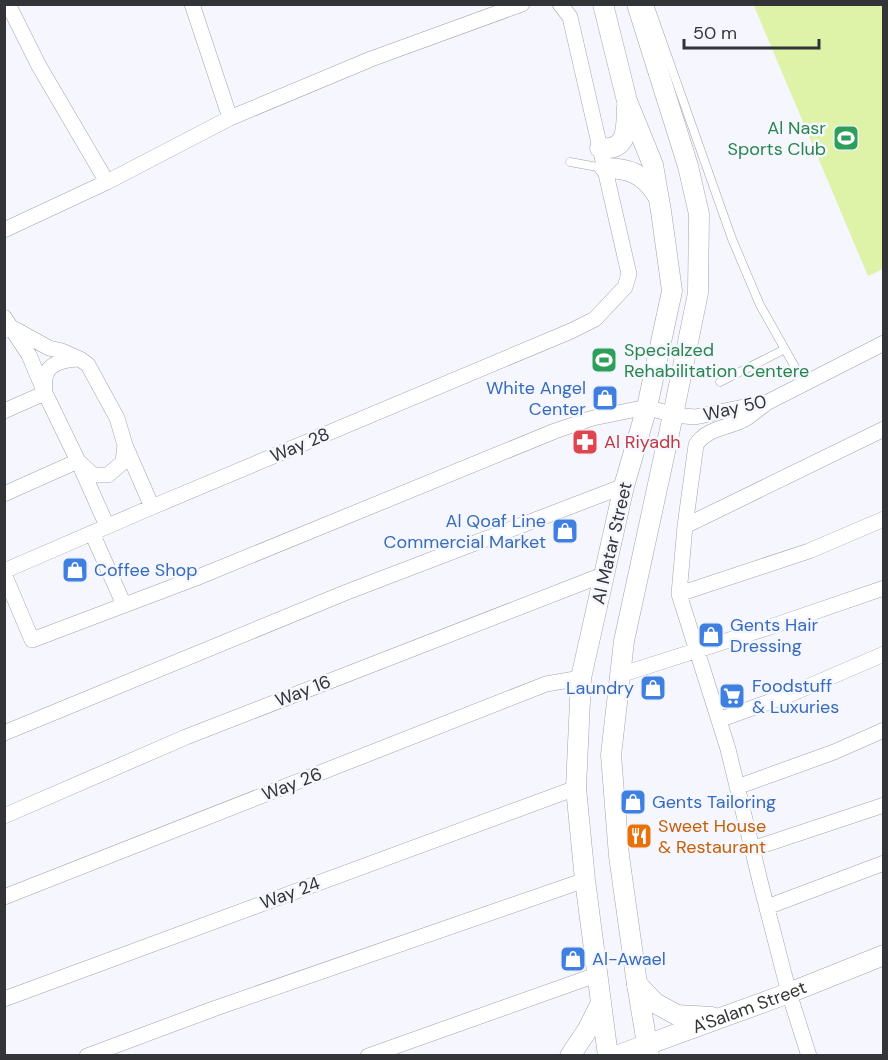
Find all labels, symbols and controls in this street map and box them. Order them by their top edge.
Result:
scale bar [684,12,819,50]
text: 50 m [693,21,737,45]
place label: Al Nasr Sports Club [728,116,826,161]
sports icon: Al Nasr Sports Club [831,123,861,153]
place label: Specialzed Rehabilitation Centere [624,338,809,383]
sports icon: Specialzed Rehabilitation Centere [589,345,619,375]
place label: White Angel Center [486,376,586,421]
shop icon: White Angel Center [590,383,620,413]
street label: Way 50 [701,389,769,427]
street label: Way 28 [267,422,333,468]
pharmacy icon: Al Riyadh [570,427,600,457]
place label: Al Riyadh [604,430,681,454]
street label: Al Matar Street [586,480,638,606]
place label: Al Qoaf Line Commercial Market [384,509,546,554]
shop icon: Al Qoaf Line Commercial Market [550,516,580,546]
shop icon: Coffee Shop [60,555,90,585]
place label: Coffee Shop [94,558,197,582]
place label: Gents Hair Dressing [730,613,818,658]
shop icon: Gents Hair Dressing [696,620,726,650]
street label: Way 16 [272,669,334,713]
shop icon: Laundry [638,673,668,703]
place label: Foodstuff & Luxuries [752,674,839,719]
place label: Laundry [566,676,634,700]
supermarket icon: Foodstuff & Luxuries [717,681,747,711]
street label: Way 26 [259,762,325,806]
shop icon: Gents Tailoring [618,787,648,817]
place label: Gents Tailoring [652,790,776,814]
place label: Sweet House & Restaurant [658,814,766,859]
restaurant icon: Sweet House & Restaurant [624,821,654,851]
street label: Way 24 [257,871,323,915]
shop icon: Al-Awael [558,944,588,974]
place label: Al-Awael [592,947,666,971]
street label: A'Salam Street [689,975,810,1039]

